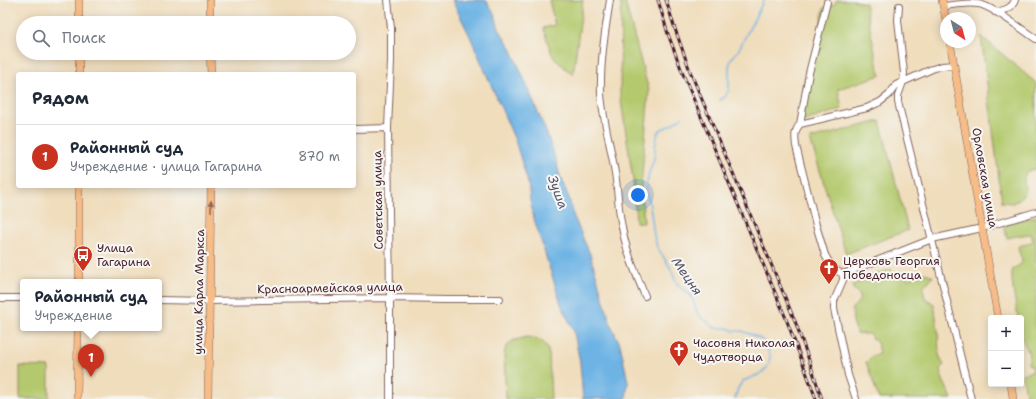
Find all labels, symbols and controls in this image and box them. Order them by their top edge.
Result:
north arrow [940,12,976,48]
search box [16,16,356,60]
icon: search [30,27,52,49]
text: Поиск [62,28,106,48]
text: Рядом [32,87,89,109]
street label: Орловская улица [968,126,1002,230]
text: Районный суд [70,138,183,158]
text: 1 [42,148,48,165]
text: 870 m [298,148,340,165]
street label: Советская улица [369,150,387,250]
text: Учреждение · улица Гагарина [70,158,262,175]
water label: Зуша [544,173,572,211]
your location [628,185,648,205]
one-way arrow [208,199,214,212]
street label: улица Карла Маркса [190,229,208,355]
place label: Улица Гагарина [97,240,151,270]
bus stop icon: Улица Гагарина [72,244,94,272]
place label: Церковь Георгия Победоносца [843,253,940,283]
water label: Мецня [668,254,706,298]
church icon: Церковь Георгия Победоносца [818,257,840,285]
popup [20,279,162,331]
street label: Красноармейская улица [257,279,404,297]
text: Районный суд [34,287,148,307]
text: Учреждение [34,307,113,324]
map controls [988,315,1024,387]
button: + [988,315,1024,351]
place label: Часовня Николая Чудотворца [693,335,795,365]
church icon: Часовня Николая Чудотворца [668,339,690,367]
pin: 1 [78,344,104,377]
button: − [988,351,1024,387]

